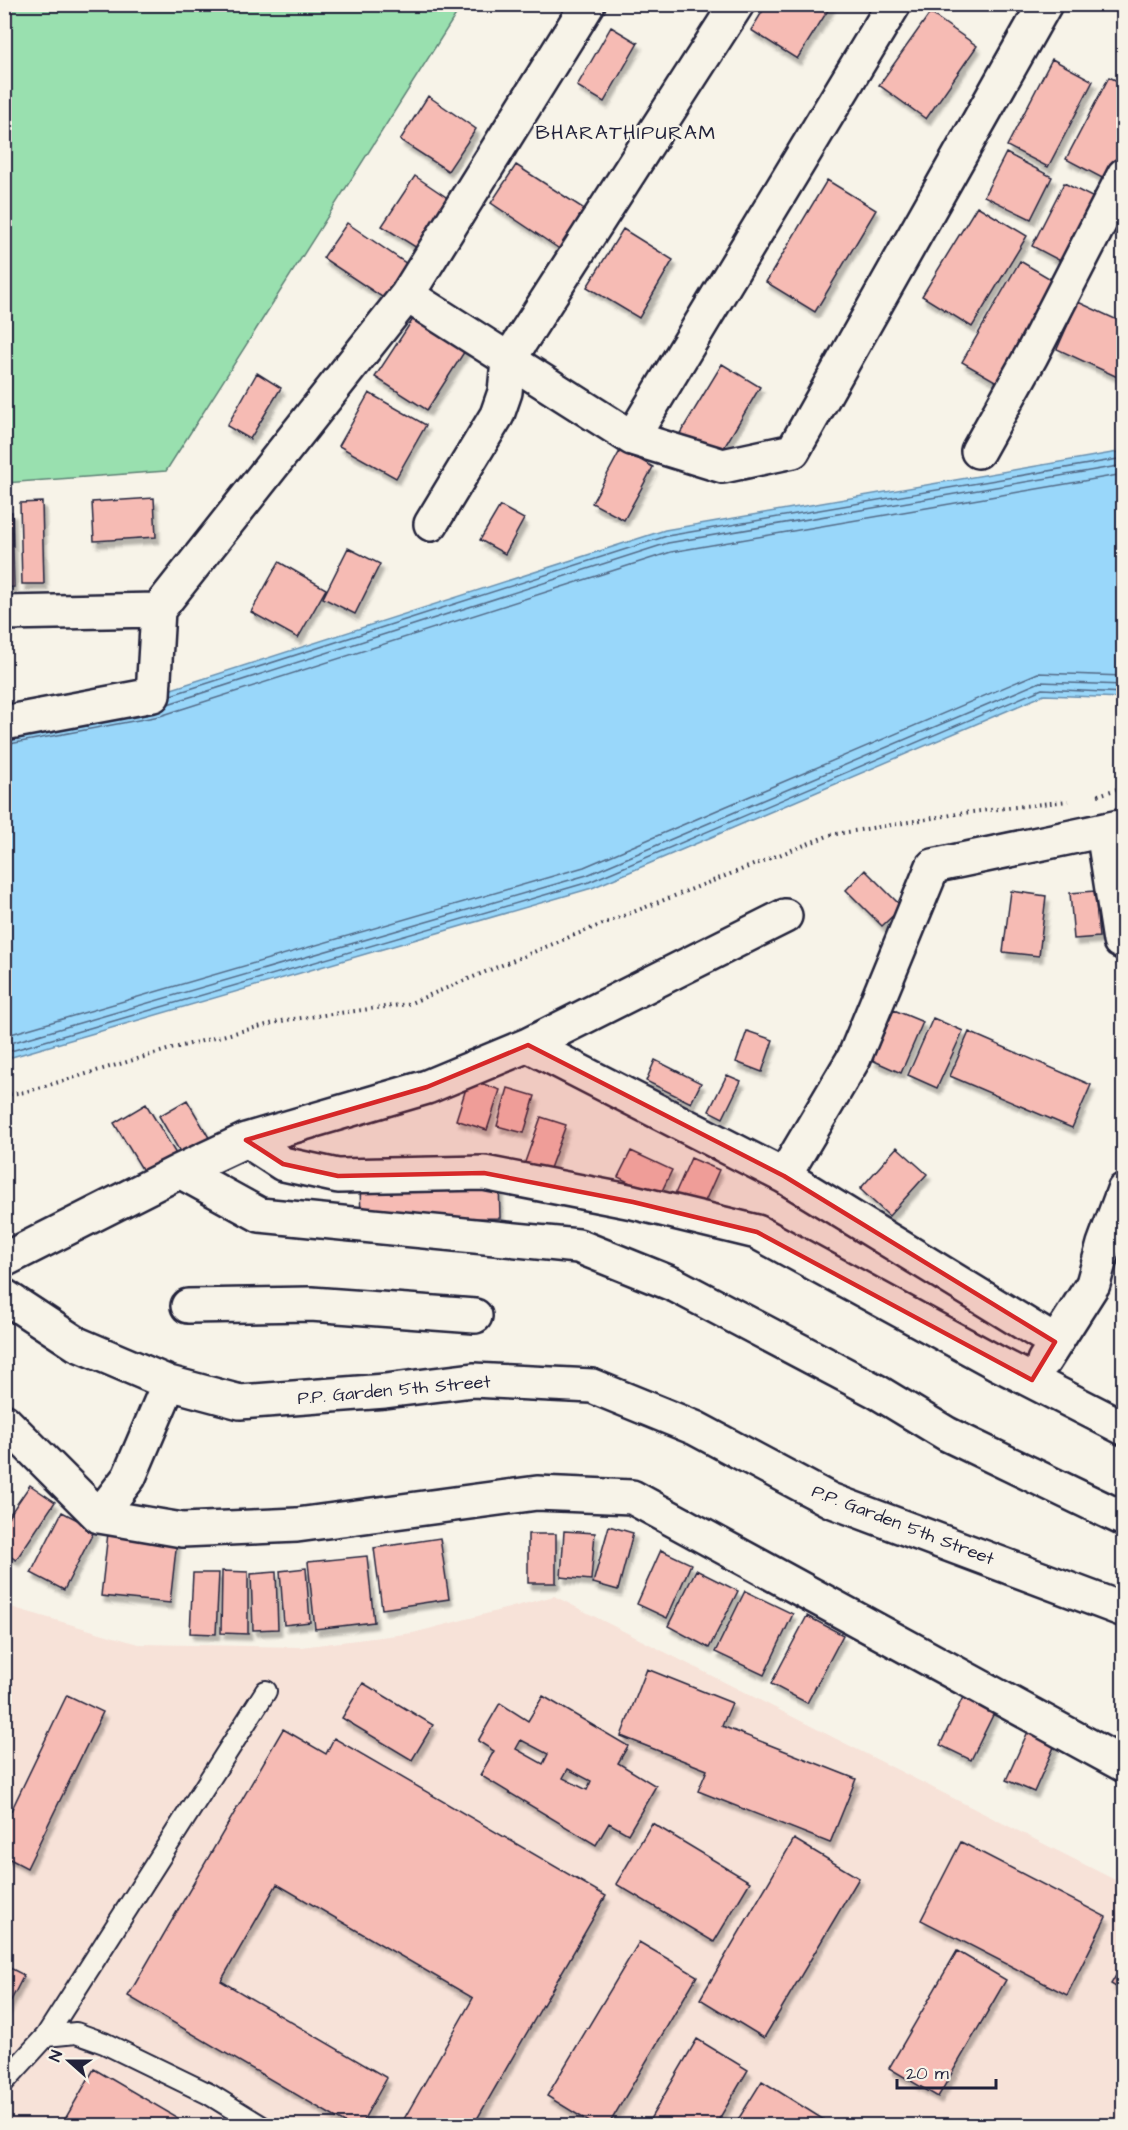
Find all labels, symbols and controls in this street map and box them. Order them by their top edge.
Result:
district label: BHARATHIPURAM [536,119,716,147]
street label: P.P. Garden 5th Street [296,1369,492,1411]
street label: P.P. Garden 5th Street [808,1479,999,1572]
north arrow [39,2031,99,2091]
text: N [44,2047,68,2065]
scale bar [897,2052,996,2090]
text: 20 m [906,2061,949,2086]

